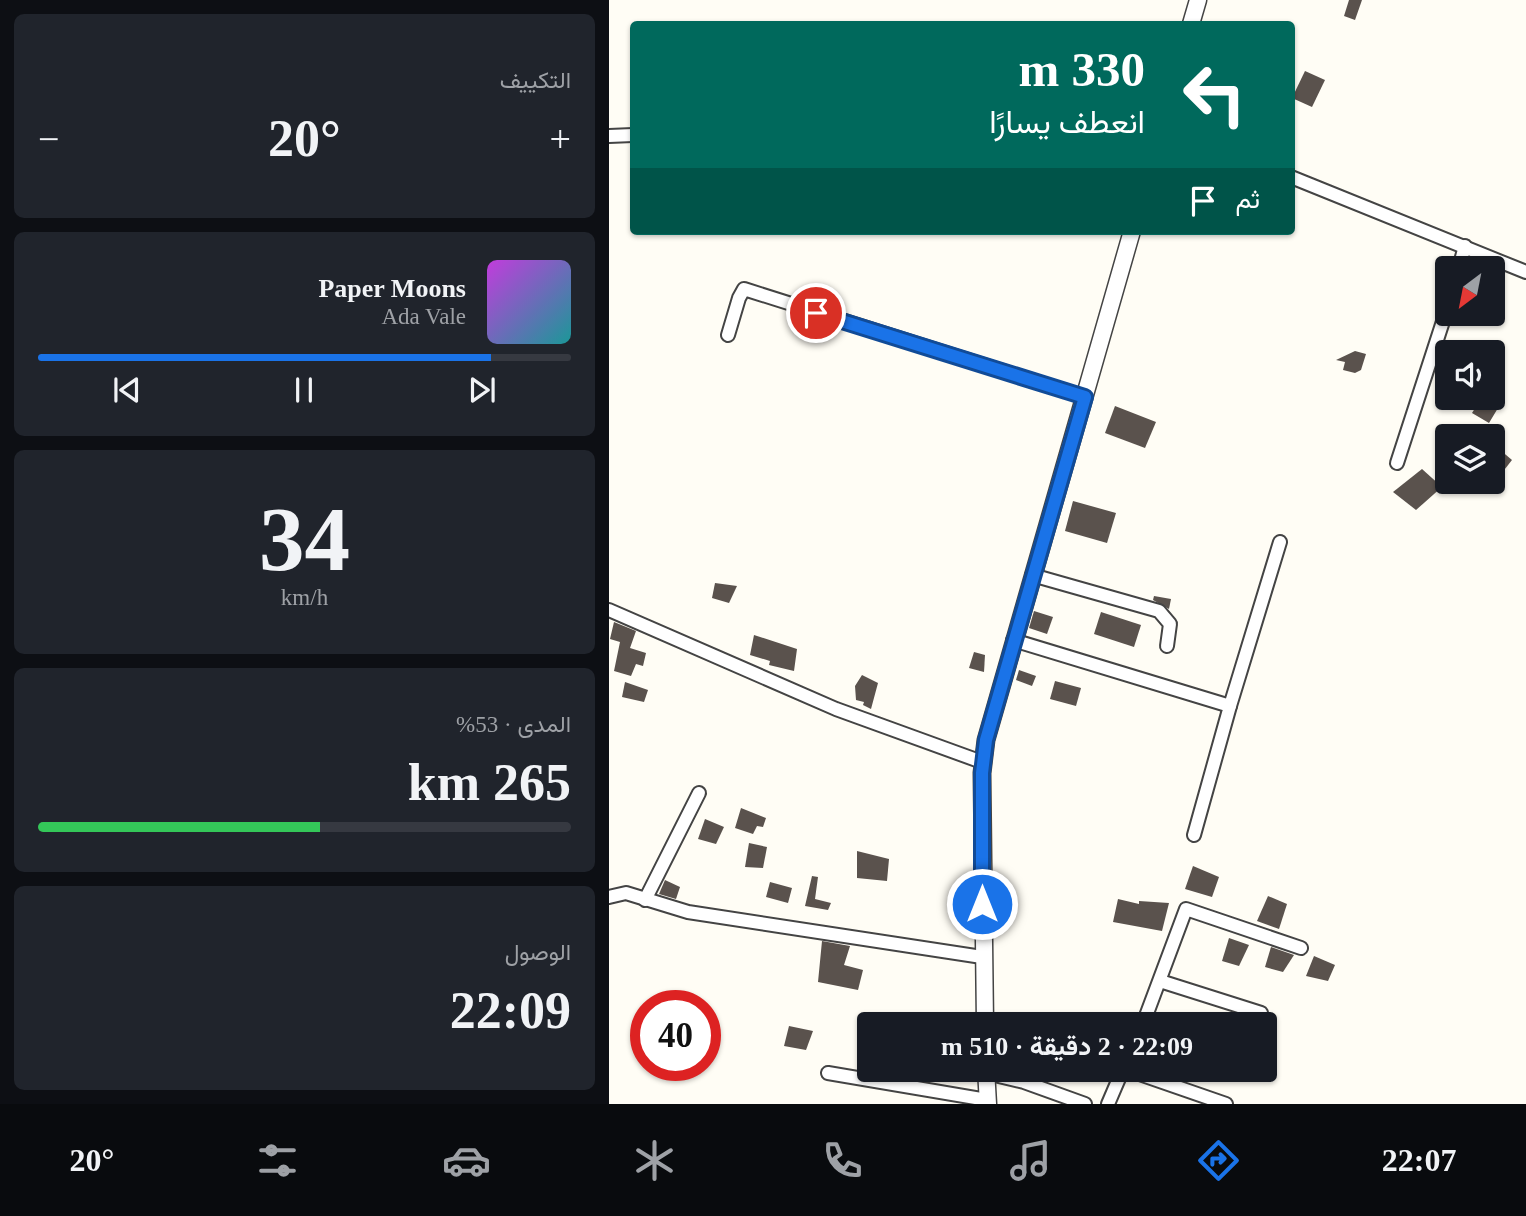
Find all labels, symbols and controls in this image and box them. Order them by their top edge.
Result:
text: 330 m [1018,42,1145,97]
icon: left [1169,49,1260,140]
text: التكييف [500,68,571,93]
text: انعطف يسارًا [989,104,1145,140]
text: 20° [268,110,341,167]
text: − [38,118,59,160]
text: + [550,118,571,160]
icon: arrive [1184,182,1222,220]
text: ثم [1236,185,1260,214]
north arrow [1435,256,1505,326]
map controls [1435,256,1505,494]
text: Paper Moons [318,274,466,303]
pin [786,283,846,343]
icon: arrive [797,294,835,332]
text: Ada Vale [381,304,466,329]
button: sound [1435,340,1505,410]
icon: previous [108,371,146,409]
icon: pause [285,371,323,409]
icon: next [463,371,501,409]
button: layers [1435,424,1505,494]
text: 34 [259,489,350,590]
text: km/h [281,585,328,610]
text: المدى · 53% [456,712,571,737]
text: 265 km [408,754,571,811]
position arrow [945,867,1019,941]
text: الوصول [505,940,571,965]
text: 22:09 [450,982,571,1039]
speed limit sign: 40 [630,990,721,1081]
text: 22:09 · 2 دقيقة · 510 m [941,1032,1193,1061]
icon: filters [253,1136,302,1185]
icon: car [442,1136,491,1185]
icon: climate [630,1136,679,1185]
icon: phone [818,1136,867,1185]
icon: music [1006,1136,1055,1185]
icon: directions [1194,1136,1243,1185]
text: 20° [70,1142,114,1178]
text: 22:07 [1382,1142,1456,1178]

